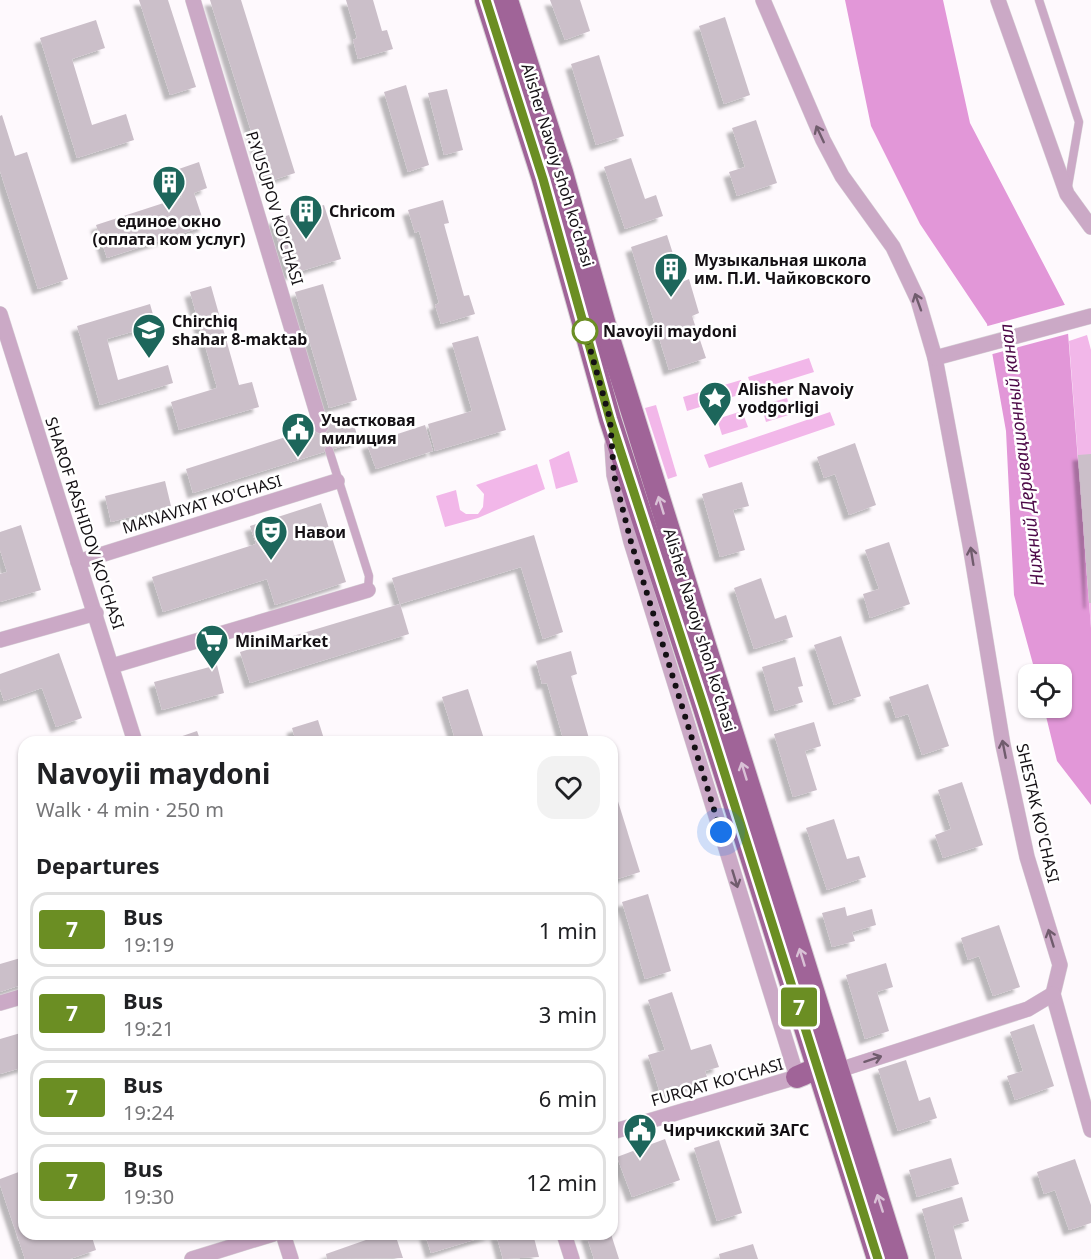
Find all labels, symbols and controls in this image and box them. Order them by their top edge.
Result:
street label: Alisher Navoiy shoh koʻchasi [517,60,599,270]
one-way arrow [814,125,825,143]
street label: P.YUSUPOV KO'CHASI [241,128,309,288]
building icon: единое окно (оплата ком услуг) [151,164,187,211]
building icon: Chricom [288,193,324,240]
place label: Chricom [329,200,395,222]
place label: единое окно (оплата ком услуг) [92,210,246,250]
place label: Музыкальная школа им. П.И. Чайковского [694,249,871,289]
building icon: Музыкальная школа им. П.И. Чайковского [653,251,689,298]
one-way arrow [911,293,922,312]
place label: Chirchiq shahar 8-maktab [172,310,307,350]
school or university icon: Chirchiq shahar 8-maktab [131,312,167,359]
marker: Navoyii maydoni [572,318,598,344]
place label: Navoyii maydoni [603,320,737,342]
water label: Нижний Деривационный канал [993,323,1049,587]
place label: Alisher Navoiy yodgorligi [738,378,854,418]
place icon: Alisher Navoiy yodgorligi [697,380,733,427]
place label: Участковая милиция [321,409,415,449]
public building icon: Участковая милиция [280,411,316,458]
street label: SHAROF RASHIDOV KO'CHASI [40,414,130,632]
street label: MA’NAVIYAT KO'CHASI [120,469,284,539]
one-way arrow [655,496,666,515]
theatre icon: Навои [253,514,289,561]
place label: Навои [294,521,346,543]
street label: Alisher Navoiy shoh koʻchasi [659,525,741,735]
one-way arrow [967,547,978,567]
supermarket icon: MiniMarket [194,623,230,670]
place label: MiniMarket [235,630,328,652]
map controls [1018,664,1072,718]
button: locate [1018,664,1072,718]
one-way arrow [998,739,1009,759]
street label: SHESTAK KO'CHASI [1011,741,1065,885]
text: Navoyii maydoni [36,754,270,792]
button: heart [537,756,600,819]
one-way arrow [738,762,749,781]
text: Walk · 4 min · 250 m [36,796,224,823]
your location [706,817,736,847]
text: Departures [36,850,160,880]
one-way arrow [731,869,742,888]
text: Bus [123,901,163,931]
text: 7 [66,915,78,943]
text: 1 min [539,915,597,945]
one-way arrow [1045,929,1056,948]
text: 19:19 [123,931,174,958]
one-way arrow [796,948,807,967]
text: Bus [123,985,163,1015]
line badge: 7 [780,988,818,1026]
text: 7 [793,993,805,1021]
text: 7 [66,999,78,1027]
text: 3 min [539,999,597,1029]
text: 19:21 [123,1015,174,1042]
street label: FURQAT KO'CHASI [648,1053,786,1111]
one-way arrow [863,1053,882,1064]
text: Bus [123,1069,163,1099]
text: 7 [66,1083,78,1111]
text: 6 min [539,1083,597,1113]
text: 19:24 [123,1099,174,1126]
public building icon: Чирчикский ЗАГС [622,1112,658,1159]
place label: Чирчикский ЗАГС [663,1119,809,1141]
text: Bus [123,1153,163,1183]
text: 7 [66,1167,78,1195]
text: 12 min [526,1167,597,1197]
text: 19:30 [123,1183,174,1210]
one-way arrow [874,1194,885,1213]

